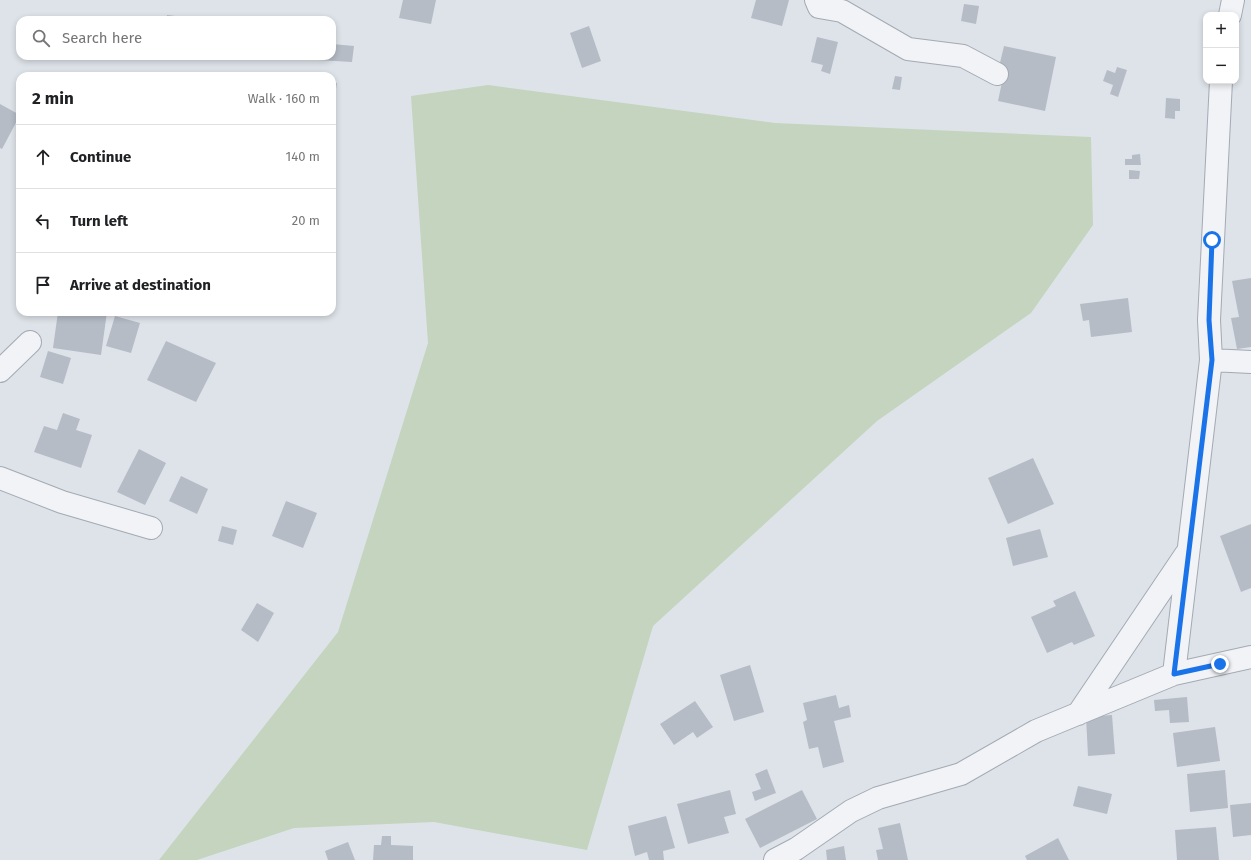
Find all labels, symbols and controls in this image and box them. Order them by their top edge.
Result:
map controls [1203,12,1239,84]
button: + [1203,12,1239,48]
search box [16,16,336,60]
icon: search [30,27,52,49]
text: Search here [62,29,142,47]
button: − [1203,48,1239,84]
text: 2 min [32,88,74,109]
text: Walk · 160 m [248,91,320,106]
icon: ahead [32,146,54,168]
text: Continue [70,148,131,166]
text: 140 m [286,149,320,164]
icon: left [32,210,54,232]
text: Turn left [70,212,128,230]
text: 20 m [292,213,320,228]
route start [1203,231,1221,249]
icon: arrive [32,274,54,296]
text: Arrive at destination [70,276,211,294]
route end [1211,655,1229,673]

